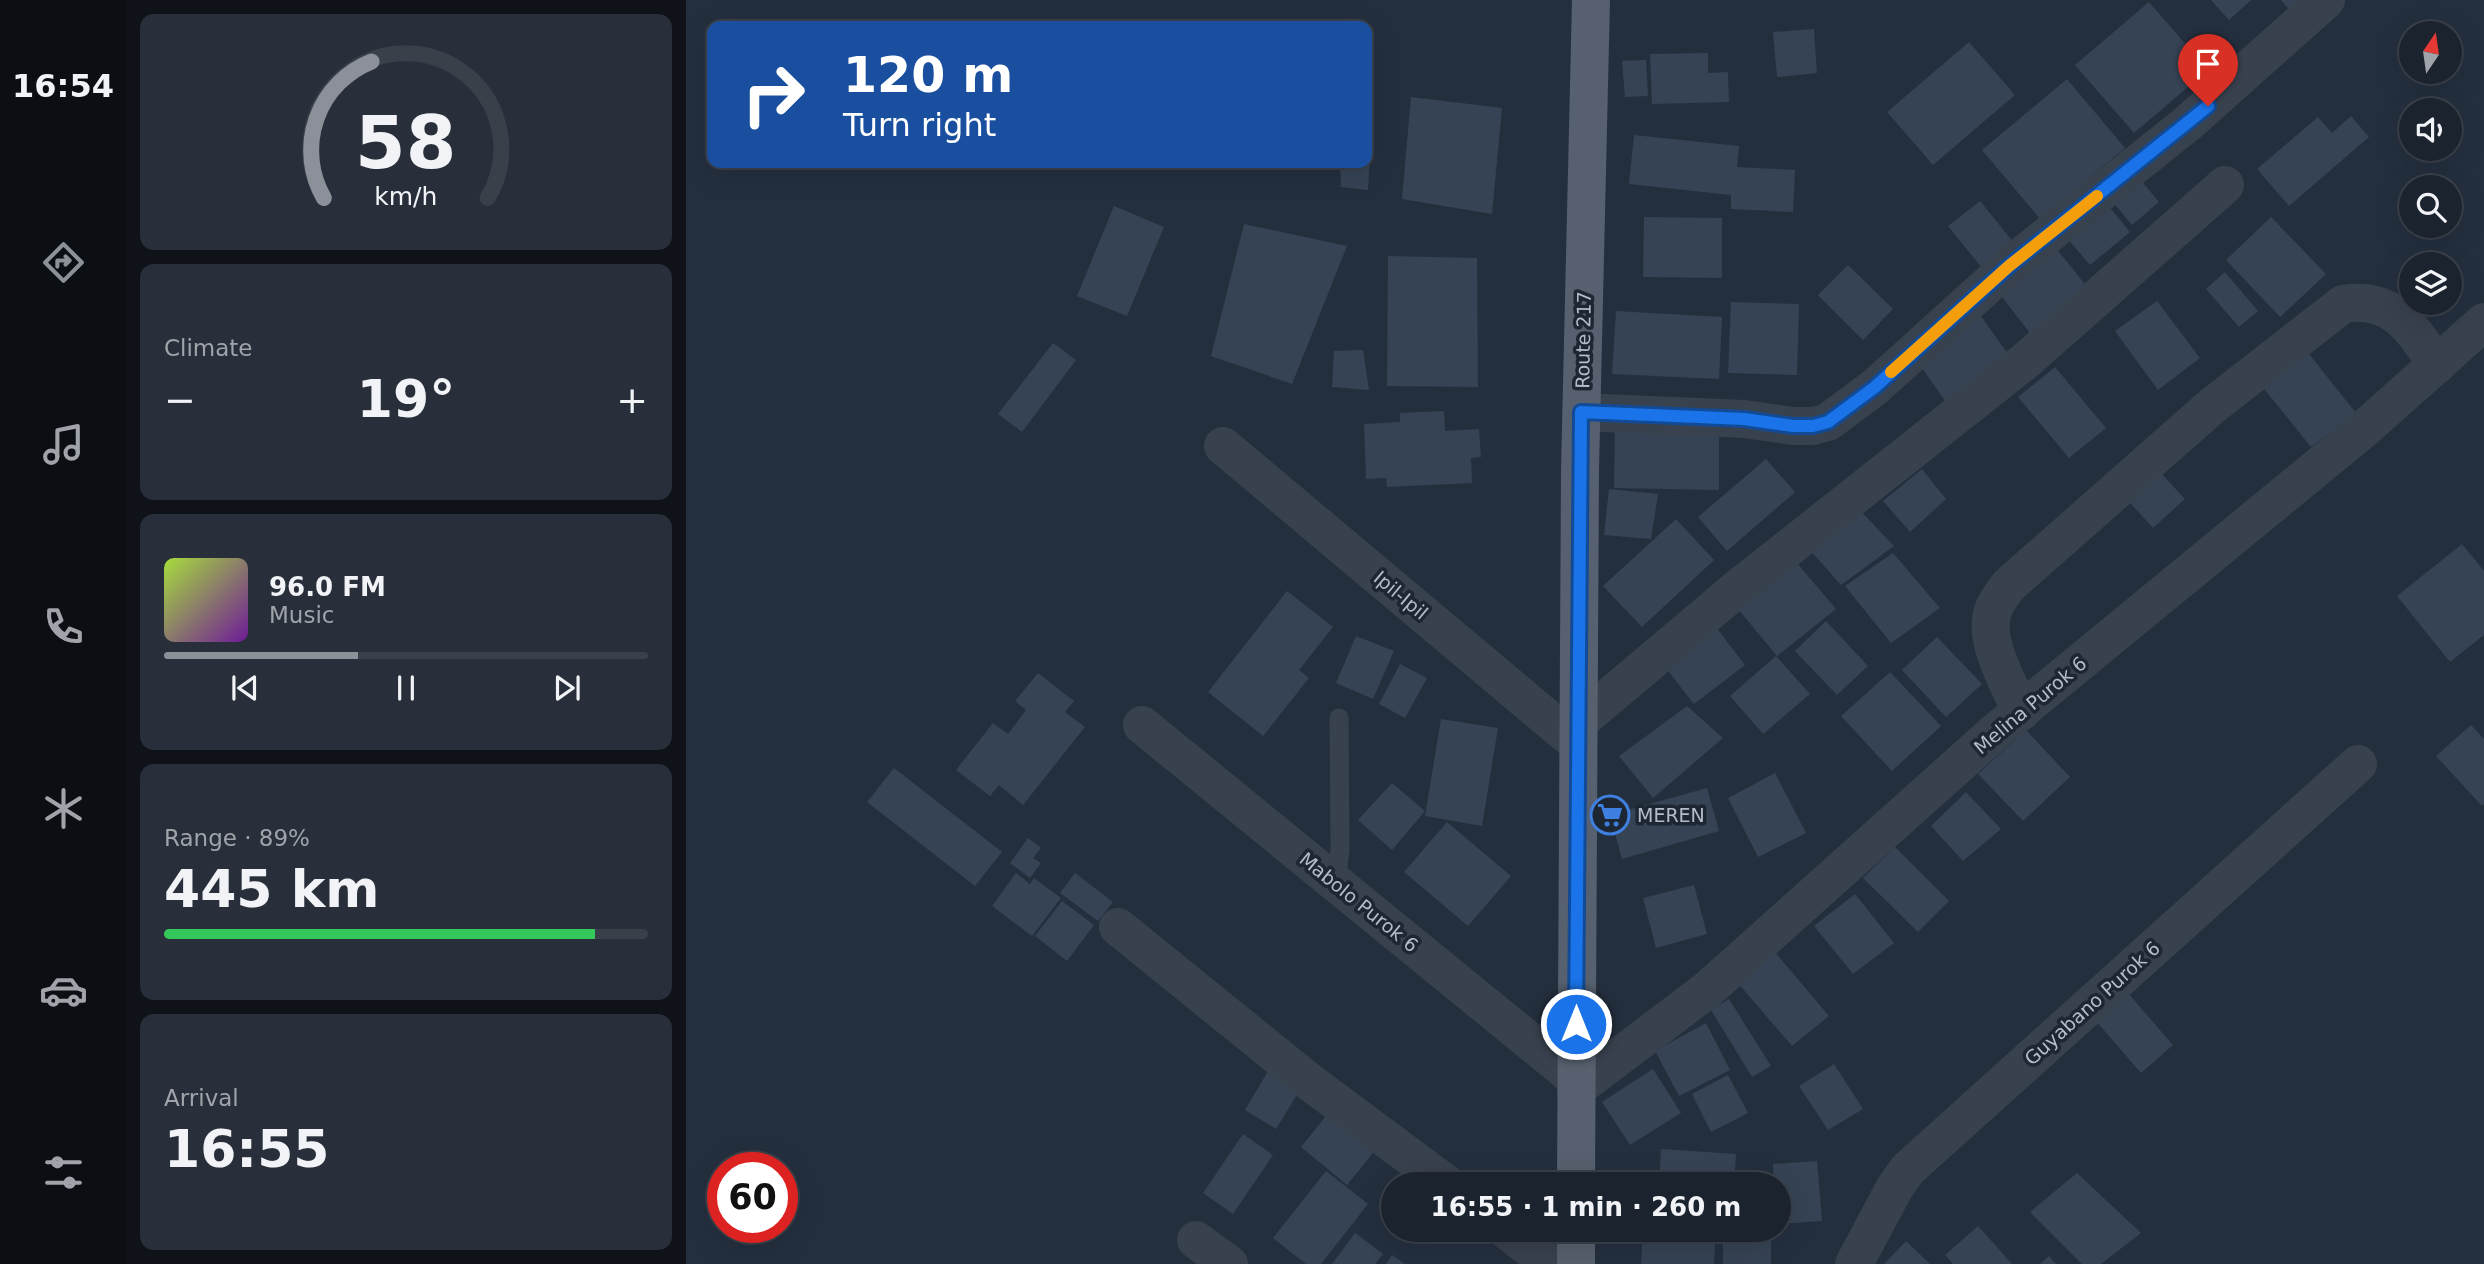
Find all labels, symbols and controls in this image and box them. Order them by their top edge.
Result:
north arrow [2399,21,2462,84]
map controls [2399,21,2462,315]
pin [2178,34,2238,106]
icon: arrive [2189,45,2227,83]
text: 120 m [843,47,1013,104]
icon: right [728,49,819,140]
text: 16:54 [12,67,114,105]
button: sound [2399,98,2462,161]
text: 58 [355,100,457,185]
text: Turn right [843,106,996,144]
button: search [2399,175,2462,238]
text: km/h [374,182,438,211]
icon: directions [39,238,88,287]
button: layers [2399,252,2462,315]
street label: Route 217 [1571,291,1595,389]
text: Climate [164,335,253,361]
text: 19° [357,369,455,429]
text: − [164,378,196,422]
text: + [616,378,648,422]
icon: music [39,420,88,469]
street label: Ipil-Ipil [1370,566,1432,624]
text: 96.0 FM [269,572,386,602]
icon: phone [39,602,88,651]
text: Music [269,602,334,628]
street label: Melina Purok 6 [1969,652,2091,758]
icon: previous [226,669,264,707]
icon: pause [387,669,425,707]
icon: next [548,669,586,707]
icon: climate [39,784,88,833]
supermarket icon: MEREN [1589,794,1631,836]
place label: MEREN [1637,804,1705,826]
text: Range · 89% [164,825,310,851]
street label: Mabolo Purok 6 [1295,848,1423,956]
text: 445 km [164,859,379,919]
street label: Guyabano Purok 6 [2020,936,2164,1070]
icon: car [39,966,88,1015]
position arrow [1539,987,1613,1061]
text: Arrival [164,1085,239,1111]
text: 16:55 [164,1119,330,1179]
icon: filters [39,1148,88,1197]
speed limit sign: 60 [707,1152,798,1243]
text: 16:55 · 1 min · 260 m [1431,1192,1741,1222]

